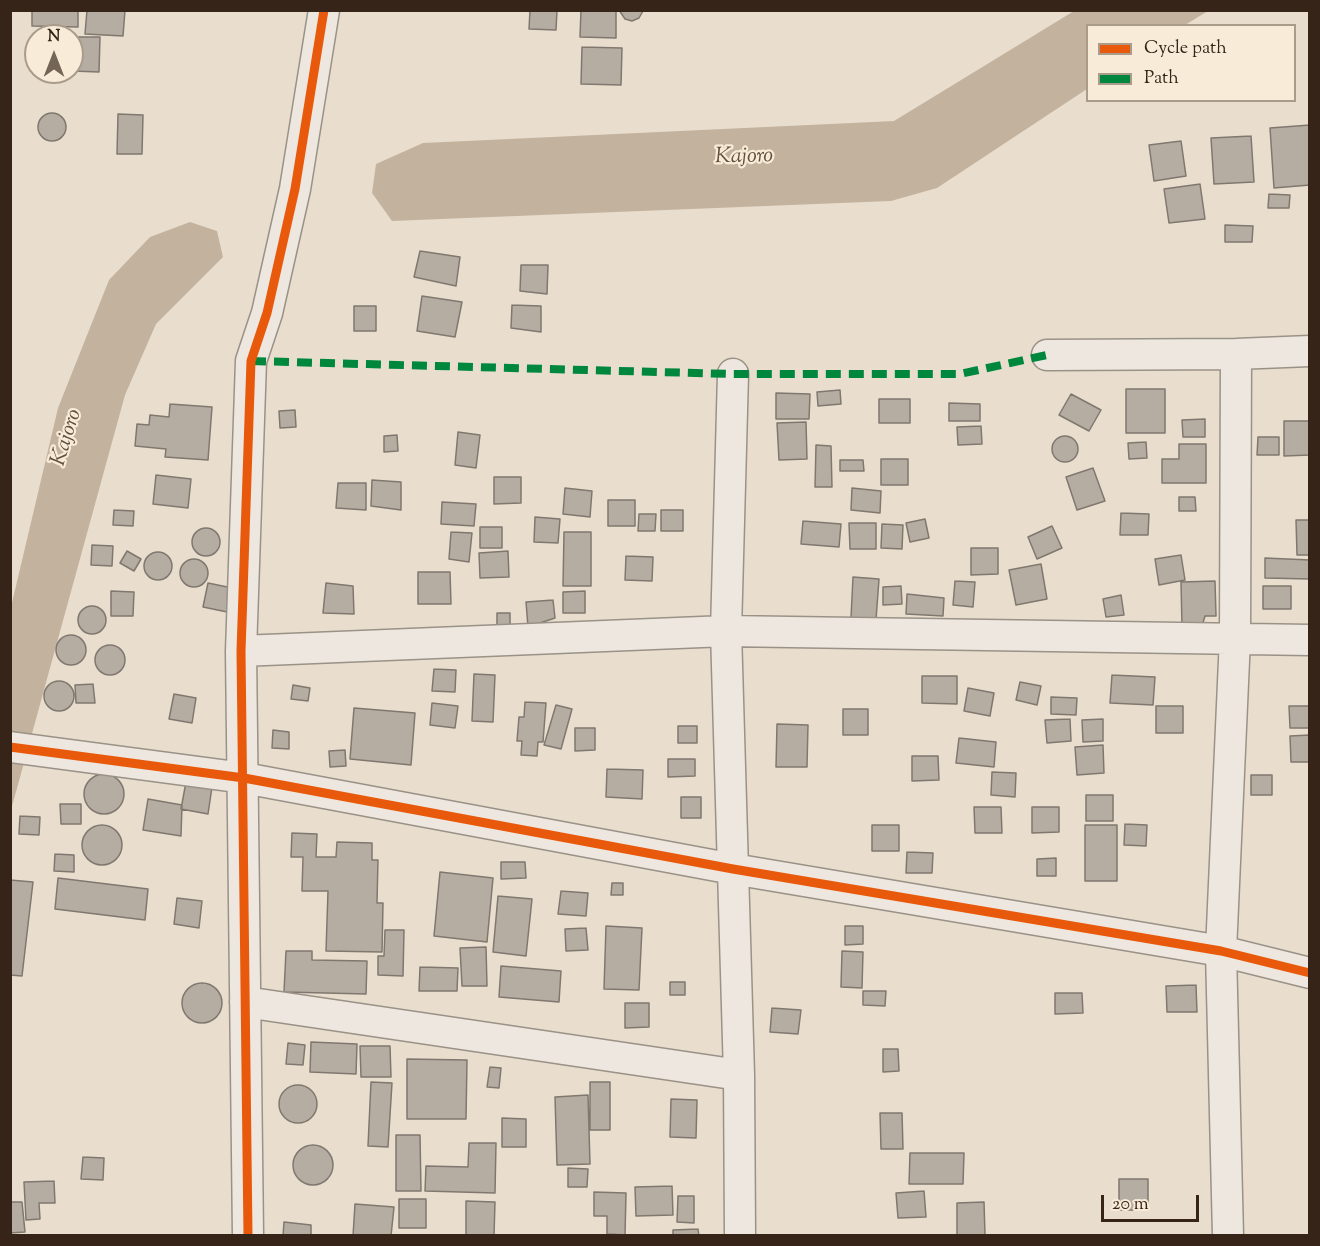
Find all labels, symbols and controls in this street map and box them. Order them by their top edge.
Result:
north arrow [24,24,84,84]
legend [1086,24,1296,102]
text: N [48,26,60,49]
text: Cycle path [1144,36,1227,62]
text: Path [1144,66,1179,92]
water label: Kajoro [715,144,773,172]
water label: Kajoro [47,406,89,470]
scale bar [1104,1183,1202,1221]
text: 20 m [1112,1192,1149,1218]

